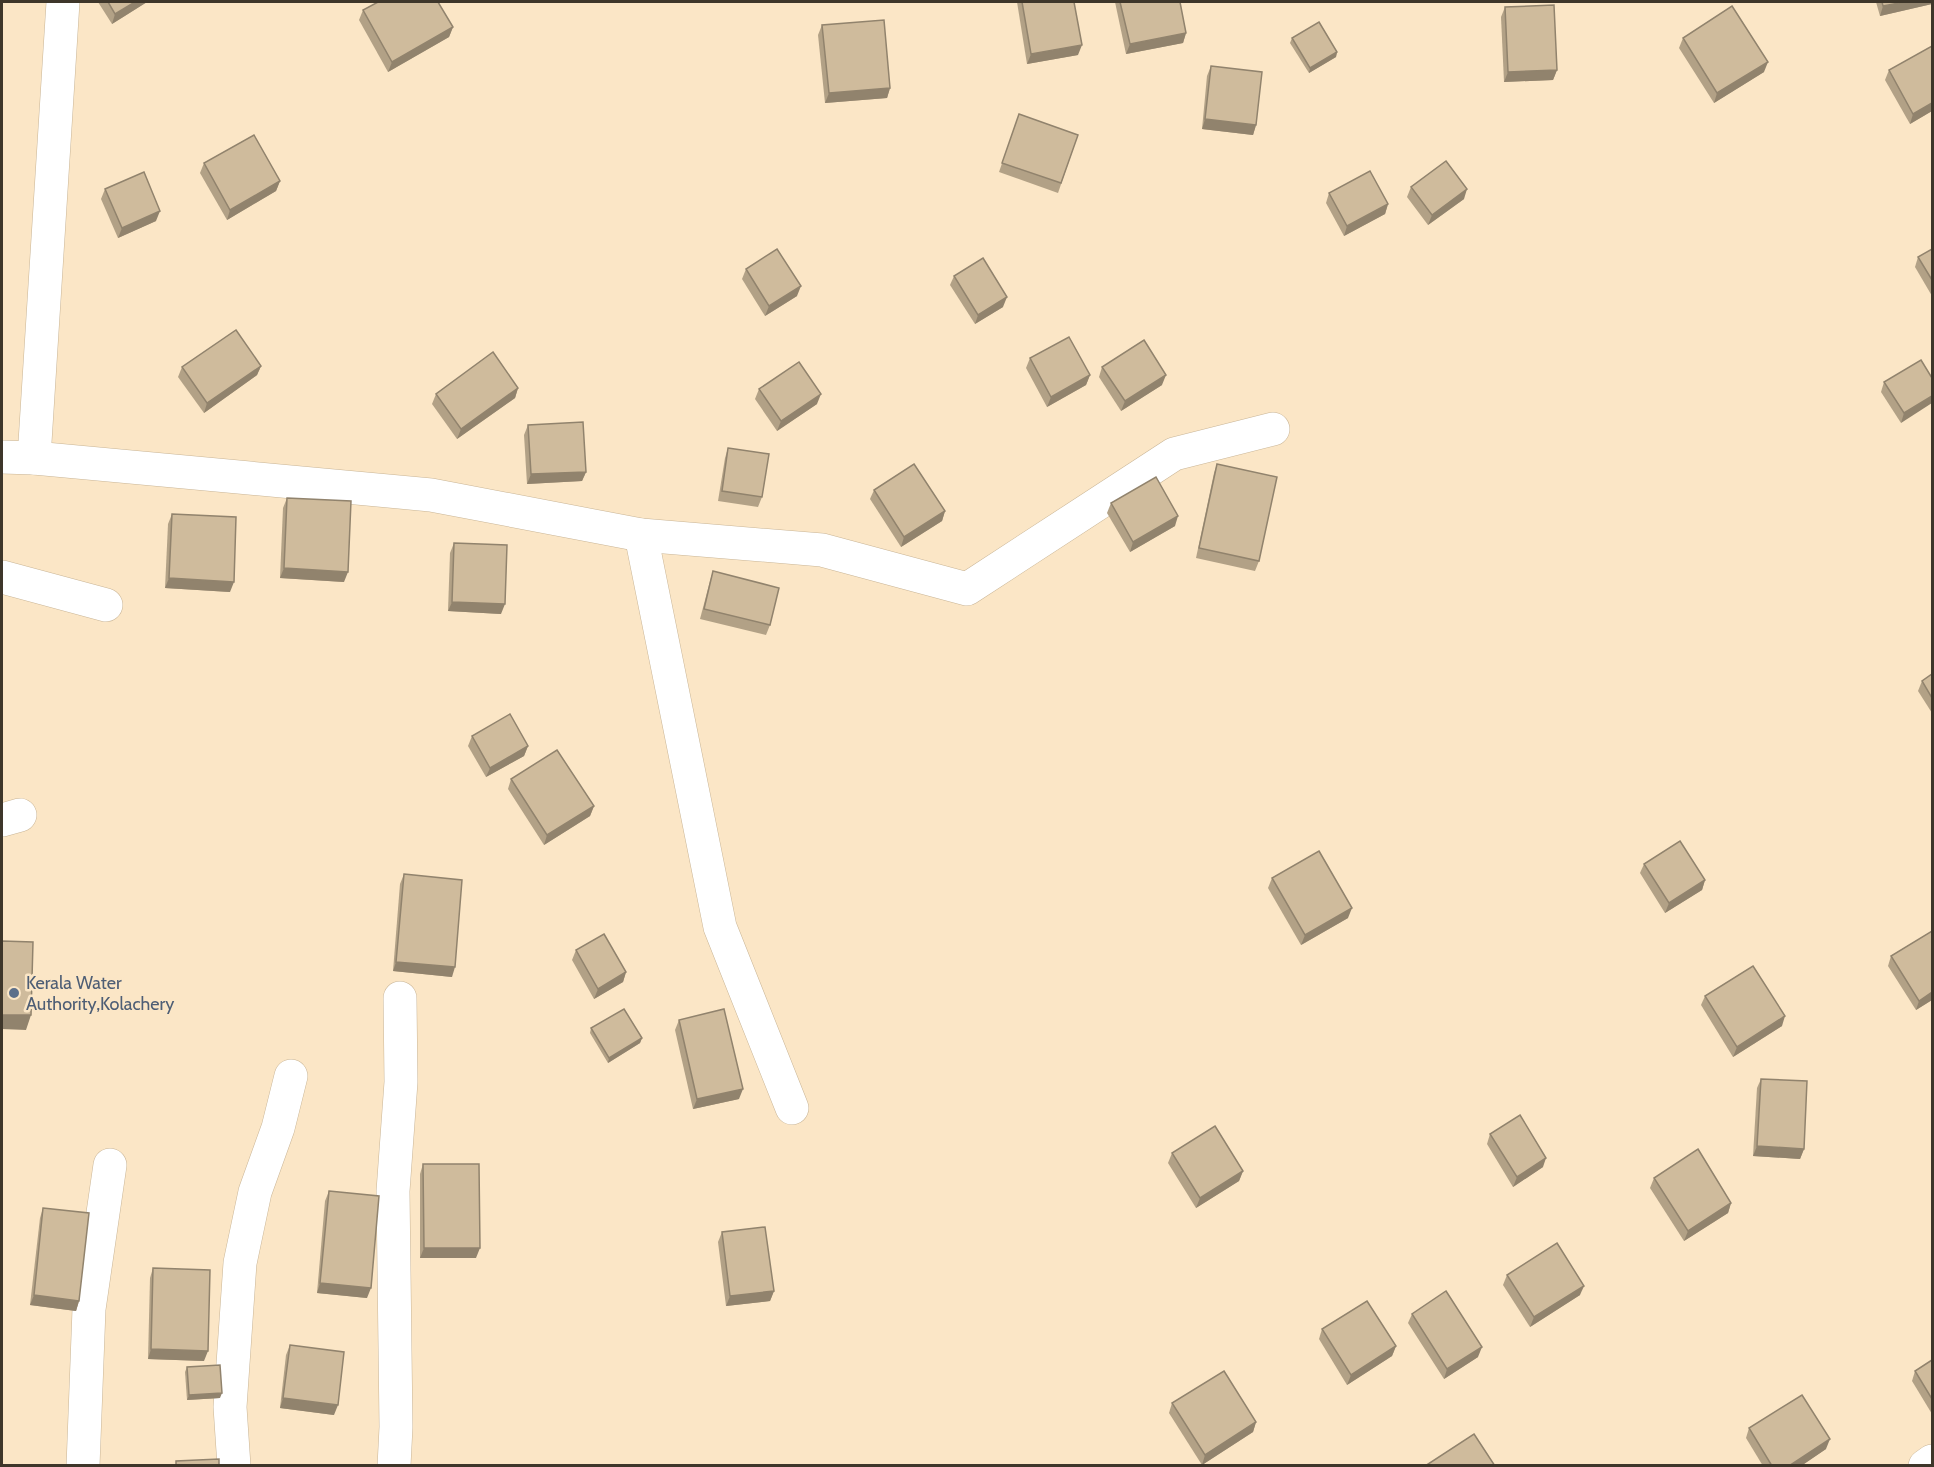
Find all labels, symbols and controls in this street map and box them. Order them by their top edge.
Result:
place label: Kerala Water Authority,Kolachery [26,972,174,1015]
marker: Kerala Water Authority,Kolachery [7,986,21,1000]

